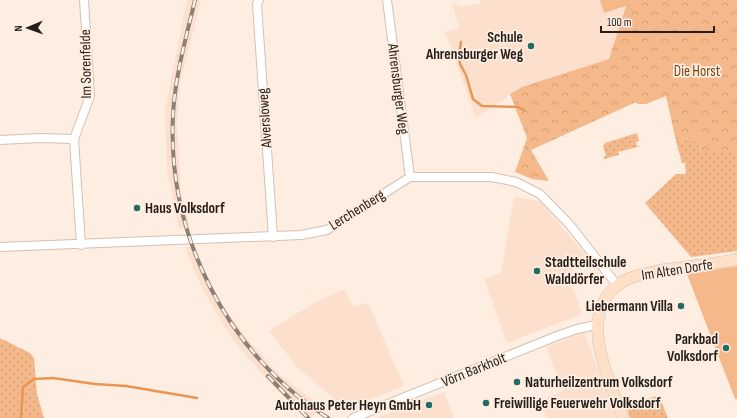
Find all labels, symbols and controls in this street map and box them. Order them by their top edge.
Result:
north arrow [8,8,48,48]
scale bar [601,8,714,34]
text: 100 m [607,15,632,30]
text: N [12,25,25,31]
place label: Schule Ahrensburger Weg [425,28,524,64]
street label: Im Sorenfelde [76,29,96,99]
street label: Ahrensburger Weg [383,41,413,136]
marker: Schule Ahrensburger Weg [526,41,536,51]
park label: Die Horst [674,62,721,81]
street label: Alversloweg [253,87,277,150]
street label: Lerchenberg [325,185,389,235]
place label: Haus Volksdorf [145,199,225,218]
marker: Haus Volksdorf [132,203,142,213]
place label: Stadtteilschule Walddörfer [545,253,627,289]
street label: Im Alten Dorfe [640,255,714,285]
marker: Stadtteilschule Walddörfer [532,266,542,276]
place label: Liebermann Villa [586,297,673,316]
marker: Liebermann Villa [676,301,686,311]
place label: Parkbad Volksdorf [667,330,718,366]
marker: Parkbad Volksdorf [721,343,731,353]
street label: Vörn Barkholt [439,348,510,392]
place label: Naturheilzentrum Volksdorf [525,373,673,392]
marker: Naturheilzentrum Volksdorf [512,377,522,387]
place label: Freiwillige Feuerwehr Volksdorf [494,394,661,413]
place label: Autohaus Peter Heyn GmbH [274,396,421,415]
marker: Freiwillige Feuerwehr Volksdorf [481,398,491,408]
marker: Autohaus Peter Heyn GmbH [424,400,434,410]

